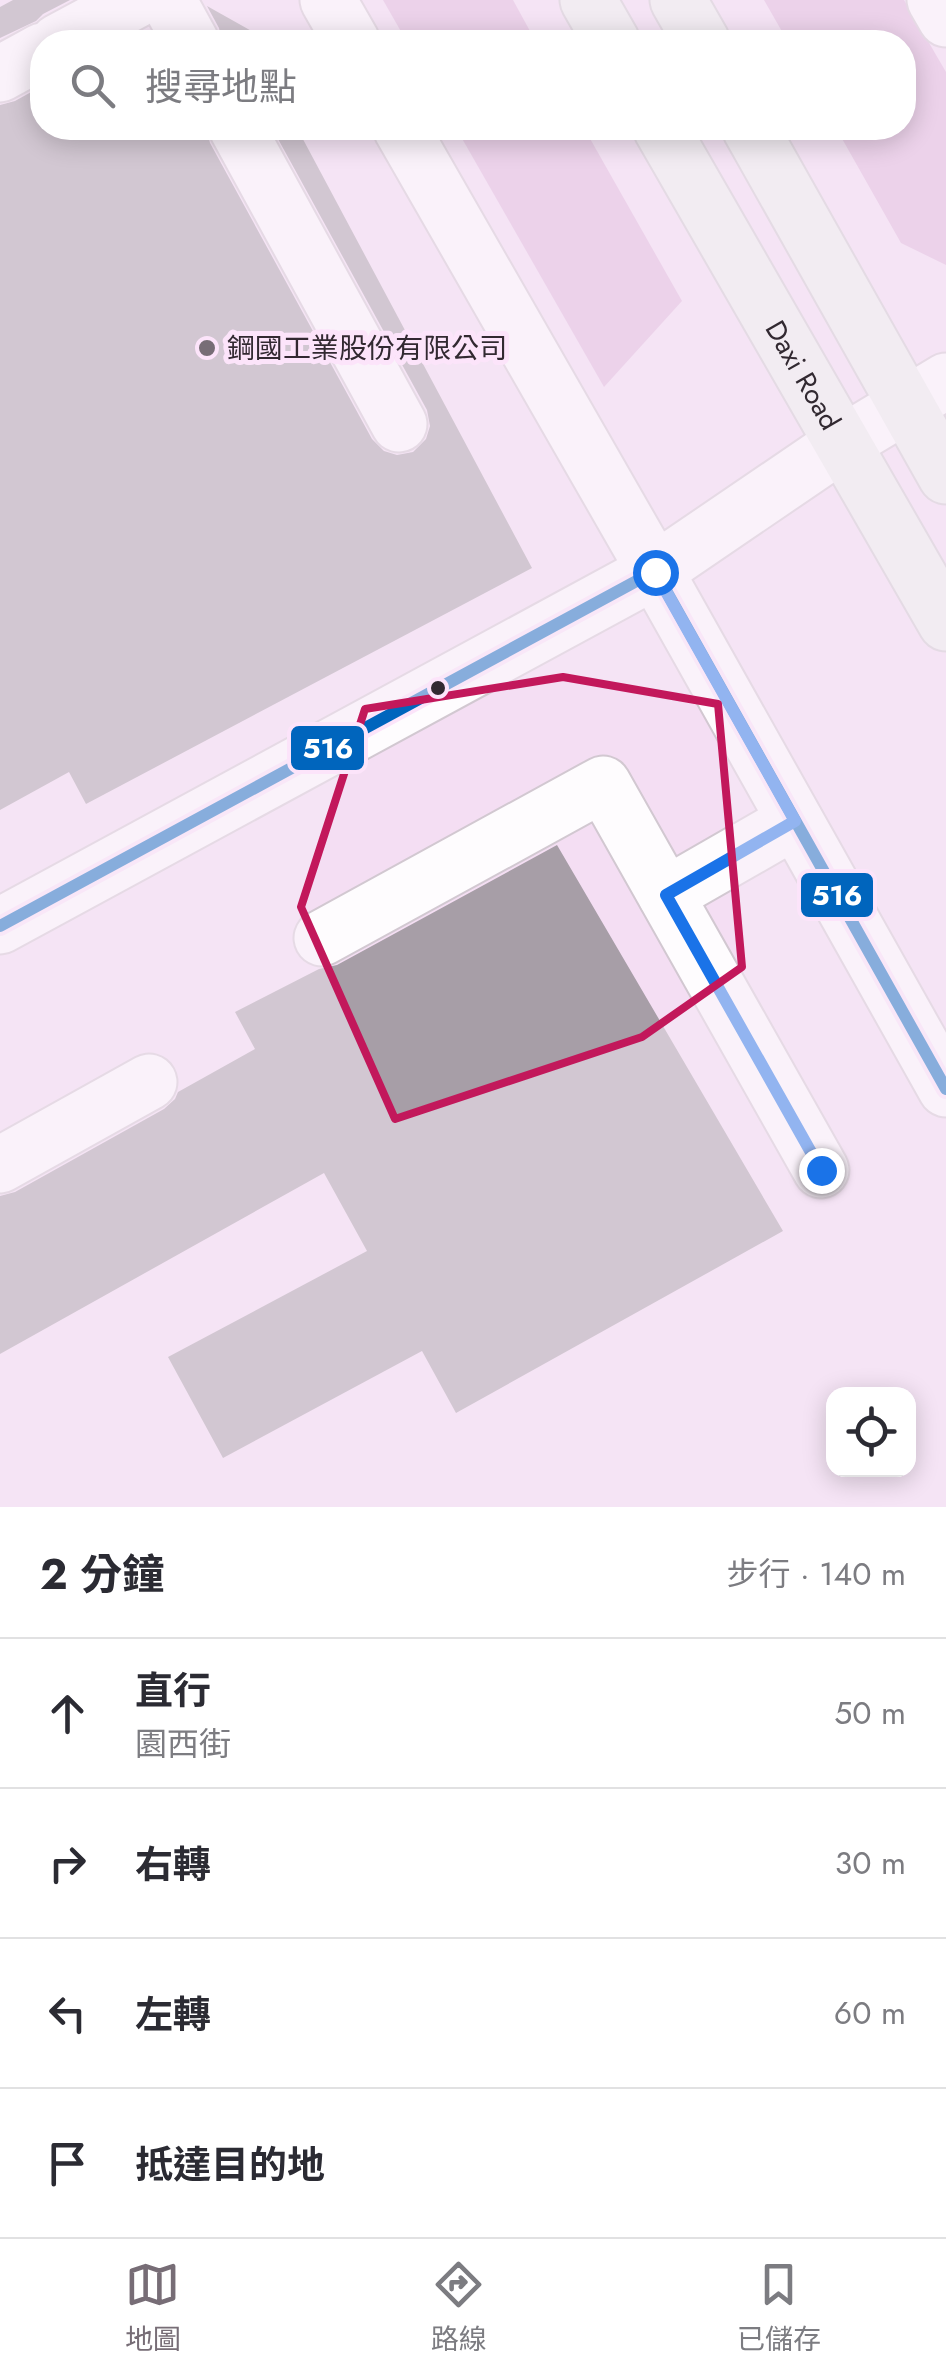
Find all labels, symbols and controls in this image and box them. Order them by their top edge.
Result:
search box [30,30,916,140]
icon: search [65,58,120,113]
text: 搜尋地點 [145,59,297,114]
street label: Daxi Road [755,313,851,437]
place label: 鋼國工業股份有限公司 [227,328,507,369]
marker: 鋼國工業股份有限公司 [196,337,218,359]
route start [633,550,679,596]
unlabelled marker [428,678,448,698]
line badge: 516 [289,724,366,772]
text: 516 [302,728,354,769]
line badge: 516 [799,871,875,919]
text: 516 [811,875,863,916]
route end [799,1148,845,1194]
map controls [826,1387,916,1477]
button: locate [826,1387,916,1477]
text: 2 分鐘 [40,1544,164,1605]
text: 步行 · 140 m [726,1551,906,1597]
text: 直行 [135,1663,211,1718]
icon: ahead [40,1686,95,1741]
text: 50 m [834,1690,906,1736]
text: 園西街 [135,1721,231,1767]
icon: right [40,1836,95,1891]
text: 右轉 [135,1837,211,1892]
text: 30 m [835,1840,906,1886]
icon: left [40,1986,95,2041]
text: 左轉 [135,1987,211,2042]
text: 60 m [834,1990,906,2036]
icon: arrive [40,2136,95,2191]
text: 抵達目的地 [135,2137,325,2192]
tab: 地圖 [125,2257,181,2360]
tab: 路線 [431,2257,487,2360]
tab: 已儲存 [737,2257,821,2360]

